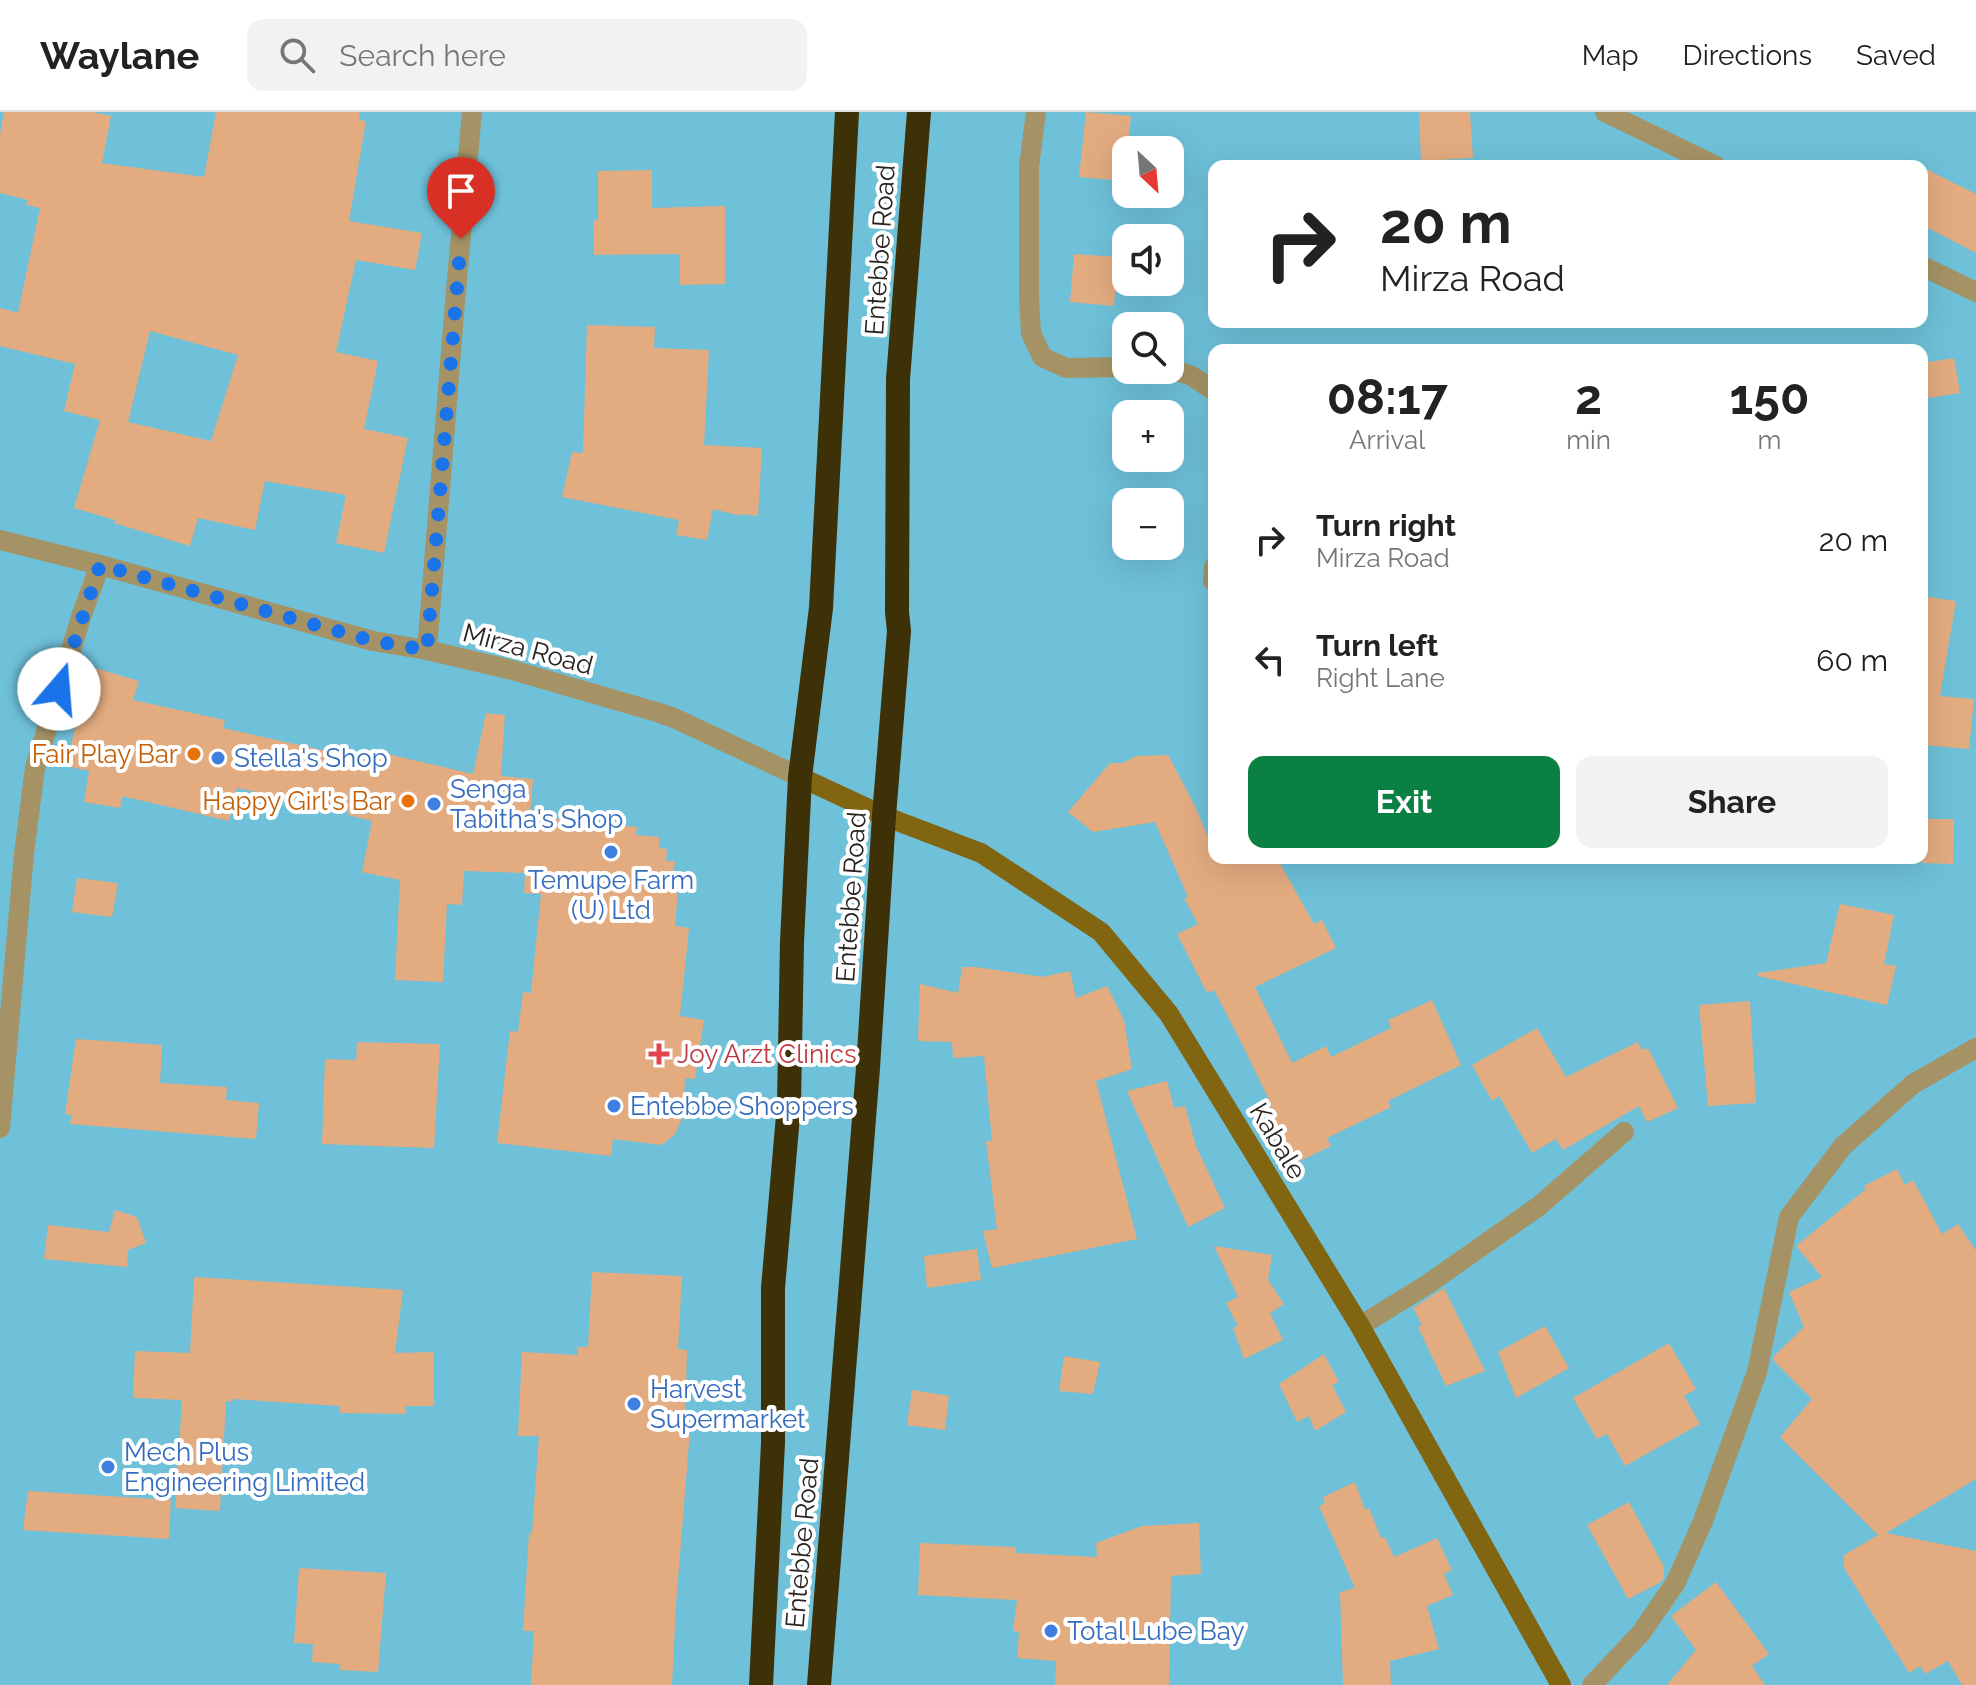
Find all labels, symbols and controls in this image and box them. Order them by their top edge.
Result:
search box [247,19,807,91]
text: Waylane [40,33,199,78]
icon: search [275,33,319,77]
text: Search here [339,38,506,73]
text: Map [1582,39,1639,72]
text: Directions [1683,39,1812,72]
text: Saved [1856,39,1936,72]
north arrow [1112,136,1184,208]
map controls [1112,136,1184,560]
pin [427,157,495,239]
street label: Entebbe Road [859,164,901,336]
icon: arrive [439,169,483,213]
text: 20 m [1380,190,1512,256]
icon: right [1248,192,1352,296]
button: sound [1112,224,1184,296]
text: Mirza Road [1380,257,1565,299]
button: search [1112,312,1184,384]
text: 08:17 [1327,369,1448,425]
text: 2 [1575,369,1602,425]
text: 150 [1730,369,1809,425]
button: + [1112,400,1184,472]
text: Arrival [1349,425,1425,455]
text: min [1566,425,1611,455]
text: m [1758,425,1781,455]
button: − [1112,488,1184,560]
text: Turn right [1316,508,1456,543]
icon: right [1248,518,1292,562]
text: 20 m [1819,523,1888,558]
text: Mirza Road [1316,543,1450,573]
street label: Mirza Road [460,617,596,681]
text: Turn left [1316,628,1438,663]
icon: left [1248,638,1292,682]
text: 60 m [1816,643,1888,678]
position arrow [17,647,101,731]
text: Right Lane [1316,663,1445,693]
place label: Fair Play Bar [32,739,178,769]
place label: Stella's Shop [234,743,388,773]
marker: Fair Play Bar [185,745,203,763]
marker: Stella's Shop [209,749,227,767]
button: Exit [1248,756,1560,848]
button: Share [1576,756,1888,848]
place label: Senga Tabitha's Shop [450,774,623,834]
place label: Happy Girl's Bar [202,786,392,816]
marker: Happy Girl's Bar [399,792,417,810]
marker: Senga Tabitha's Shop [425,795,443,813]
street label: Entebbe Road [830,811,872,983]
marker: Temupe Farm (U) Ltd [602,843,620,861]
place label: Temupe Farm (U) Ltd [528,865,694,925]
place label: Joy Arzt Clinics [677,1039,857,1069]
marker: Joy Arzt Clinics [648,1043,670,1065]
place label: Entebbe Shoppers [630,1091,854,1121]
marker: Entebbe Shoppers [605,1097,623,1115]
street label: Kabale [1244,1098,1312,1184]
place label: Harvest Supermarket [650,1374,806,1434]
marker: Harvest Supermarket [625,1395,643,1413]
place label: Mech Plus Engineering Limited [124,1437,365,1497]
street label: Entebbe Road [780,1457,824,1629]
marker: Mech Plus Engineering Limited [99,1458,117,1476]
place label: Total Lube Bay [1067,1616,1245,1646]
marker: Total Lube Bay [1042,1622,1060,1640]

